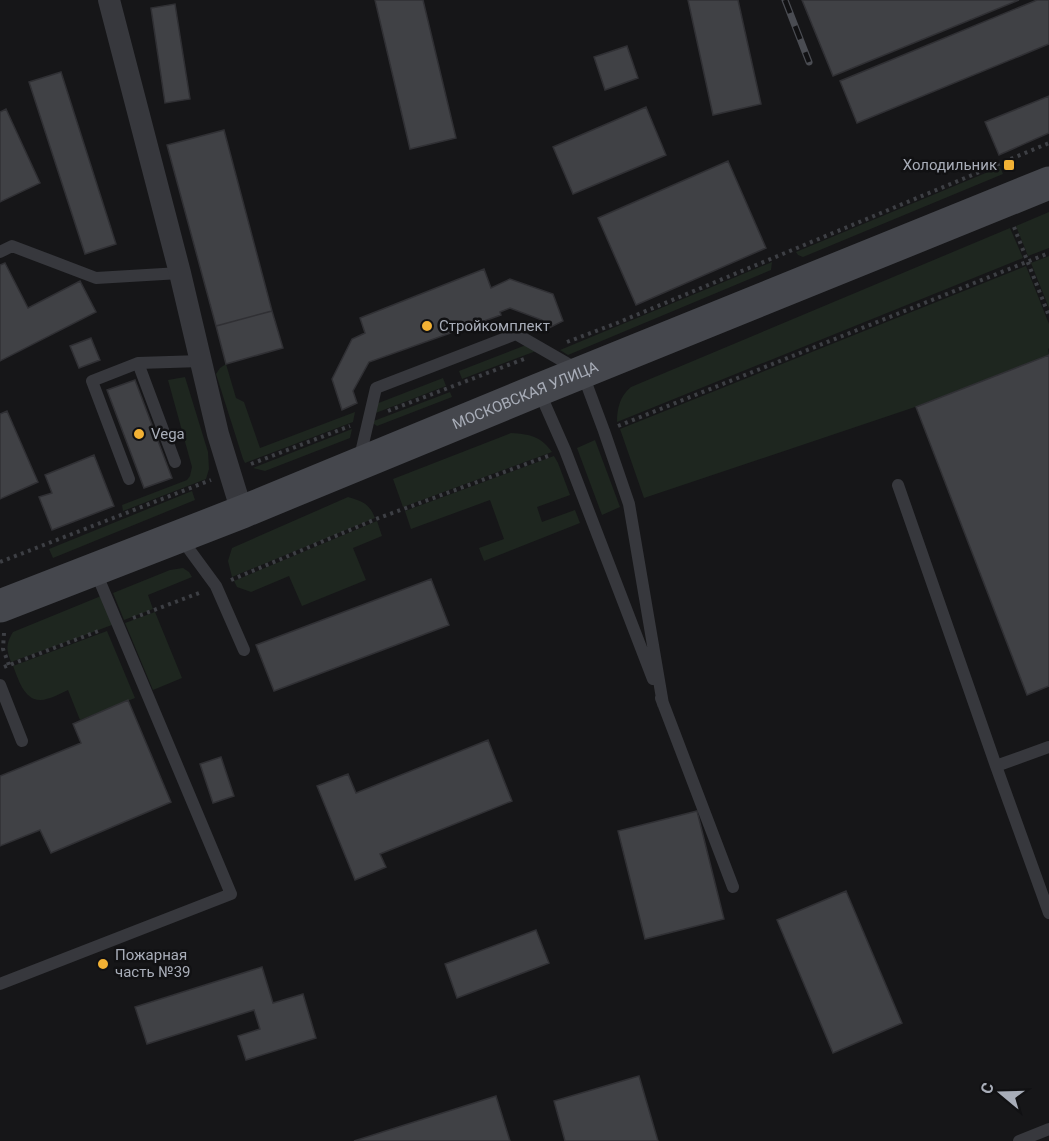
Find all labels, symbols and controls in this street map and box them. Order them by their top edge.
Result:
place label: Холодильник [903,156,997,174]
marker: Холодильник [1002,158,1016,172]
place label: Стройкомплект [439,317,550,335]
marker: Стройкомплект [420,319,434,333]
street label: МОСКОВСКАЯ УЛИЦА [450,357,601,433]
place label: Vega [151,425,185,443]
marker: Vega [132,427,146,441]
place label: Пожарная часть №39 [115,946,191,981]
marker: Пожарная часть №39 [96,957,110,971]
north arrow [971,1063,1031,1123]
text: С [977,1080,998,1096]

